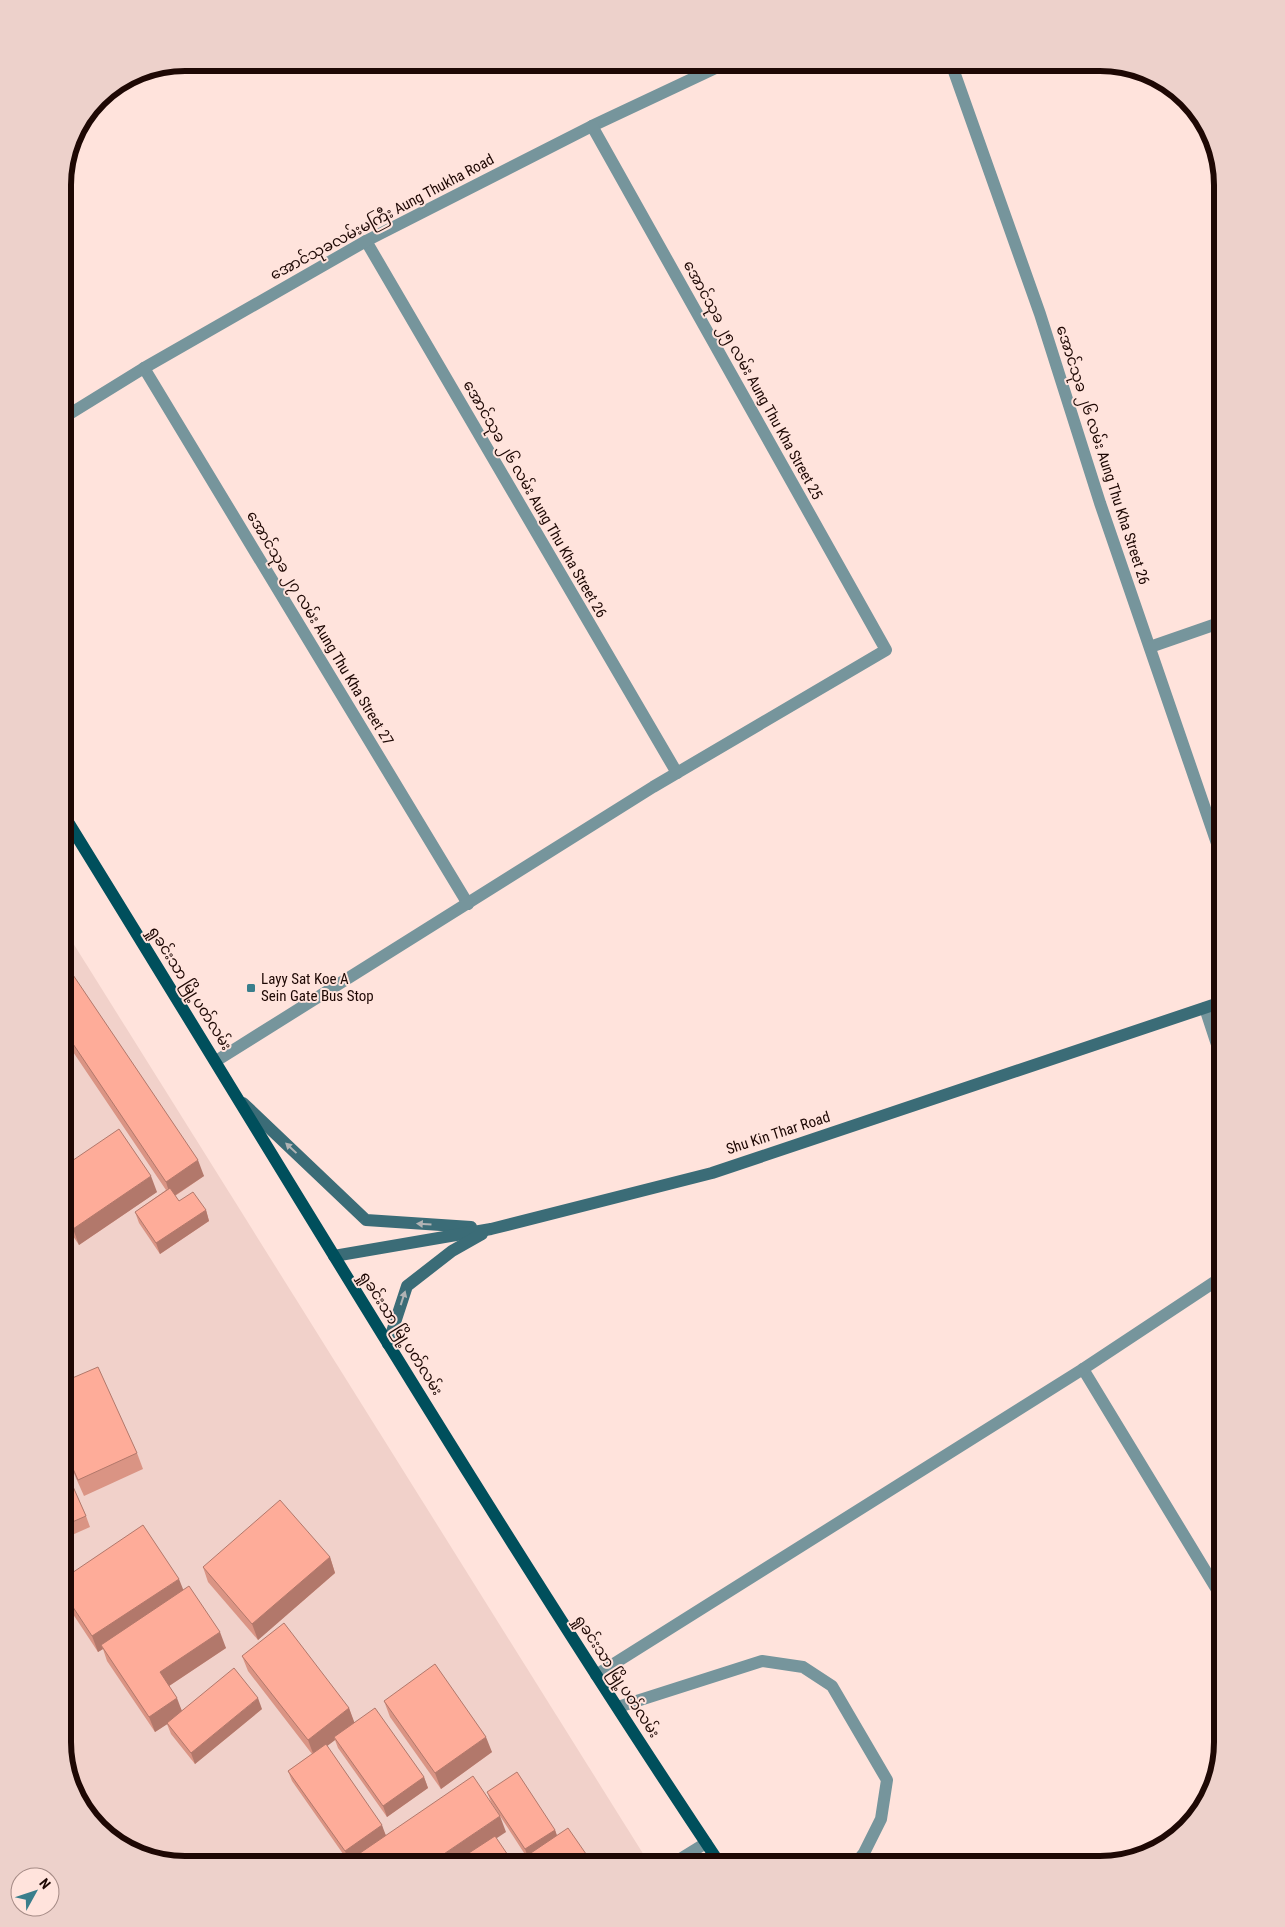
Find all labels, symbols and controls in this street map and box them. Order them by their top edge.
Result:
street label: အောင်သုခလမ်းမကြီး Aung Thukha Road [267,149,498,286]
street label: အောင်သုခ ၂၅ လမ်း Aung Thu Kha Street 25 [677,257,827,504]
street label: အောင်သုခ ၂၆ လမ်း Aung Thu Kha Street 26 [1050,323,1154,588]
street label: အောင်သုခ ၂၆ လမ်း Aung Thu Kha Street 26 [457,377,611,622]
street label: အောင်သုခ ၂၇ လမ်း Aung Thu Kha Street 27 [240,507,398,750]
street label: ရှုခင်းသာ မြို့ပတ်လမ်း [142,922,236,1055]
place label: Layy Sat Koe A Sein Gate Bus Stop [261,970,374,1005]
marker: Layy Sat Koe A Sein Gate Bus Stop [245,982,257,994]
street label: Shu Kin Thar Road [724,1108,832,1158]
one-way arrow [285,1142,297,1154]
one-way arrow [416,1220,432,1228]
street label: ရှုခင်းသာ မြို့ပတ်လမ်း [353,1267,447,1400]
one-way arrow [400,1290,408,1305]
street label: ရှုခင်းသာ မြို့ပတ်လမ်း [568,1610,664,1743]
north arrow [10,1867,60,1917]
text: N [36,1875,54,1892]

